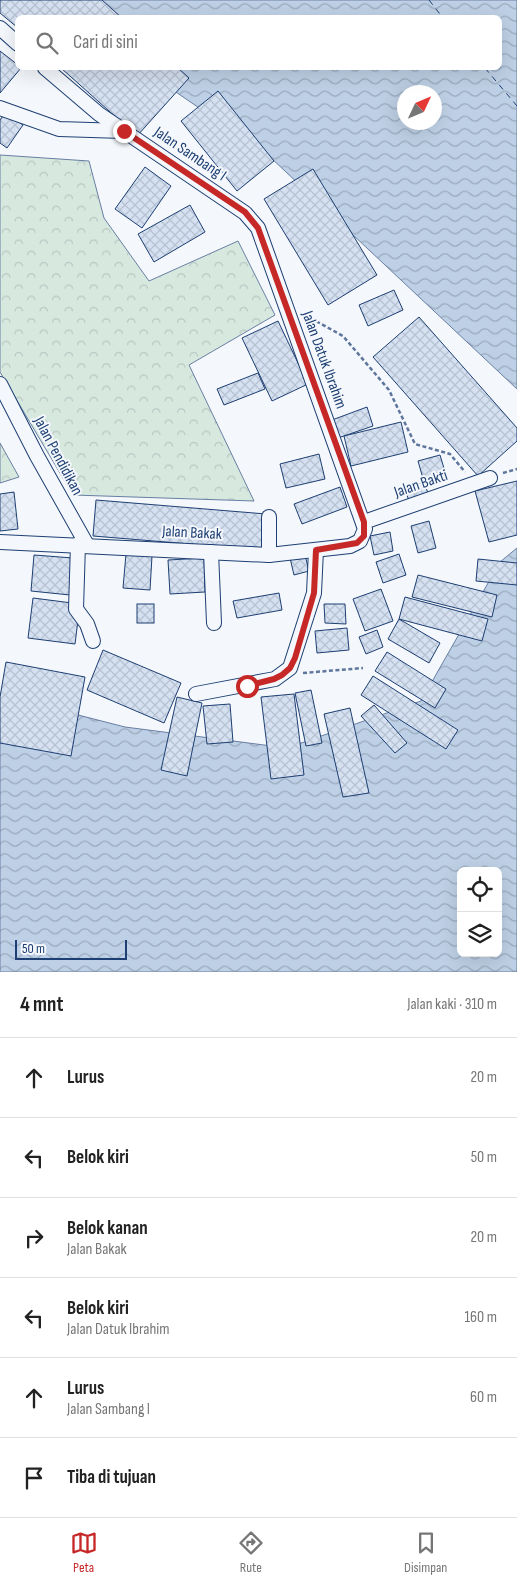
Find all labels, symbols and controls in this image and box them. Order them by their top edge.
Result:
search box [15,15,502,70]
icon: search [33,29,61,57]
text: Cari di sini [73,31,138,54]
north arrow [397,85,442,130]
route end [113,120,136,143]
street label: Jalan Sambang I [149,122,230,185]
street label: Jalan Datuk Ibrahim [297,308,350,411]
street label: Jalan Pendidikan [29,413,87,499]
street label: Jalan Bakti [391,466,450,502]
street label: Jalan Bakak [161,522,222,544]
route start [236,675,259,698]
map controls [457,867,502,957]
button: locate [457,867,502,912]
button: layers [457,912,502,957]
scale bar [15,937,128,960]
text: 50 m [22,940,45,957]
text: 4 mnt [20,992,63,1017]
text: Jalan kaki · 310 m [407,995,497,1014]
icon: ahead [20,1064,48,1092]
text: Lurus [67,1066,104,1089]
text: 20 m [470,1068,497,1087]
icon: left [20,1144,48,1172]
text: Belok kiri [67,1146,129,1169]
text: 50 m [471,1148,497,1167]
text: Belok kanan [67,1217,148,1240]
icon: right [20,1224,48,1252]
text: 20 m [470,1228,497,1247]
text: Jalan Bakak [67,1240,127,1259]
text: Belok kiri [67,1297,129,1320]
icon: left [20,1304,48,1332]
text: 160 m [464,1308,497,1327]
text: Jalan Datuk Ibrahim [67,1320,170,1339]
text: Lurus [67,1377,104,1400]
icon: ahead [20,1384,48,1412]
text: 60 m [470,1388,497,1407]
text: Jalan Sambang I [67,1400,150,1419]
icon: arrive [20,1464,48,1492]
text: Tiba di tujuan [67,1466,156,1489]
tab: Peta [70,1529,98,1576]
tab: Rute [237,1529,265,1576]
tab: Disimpan [404,1529,447,1576]

